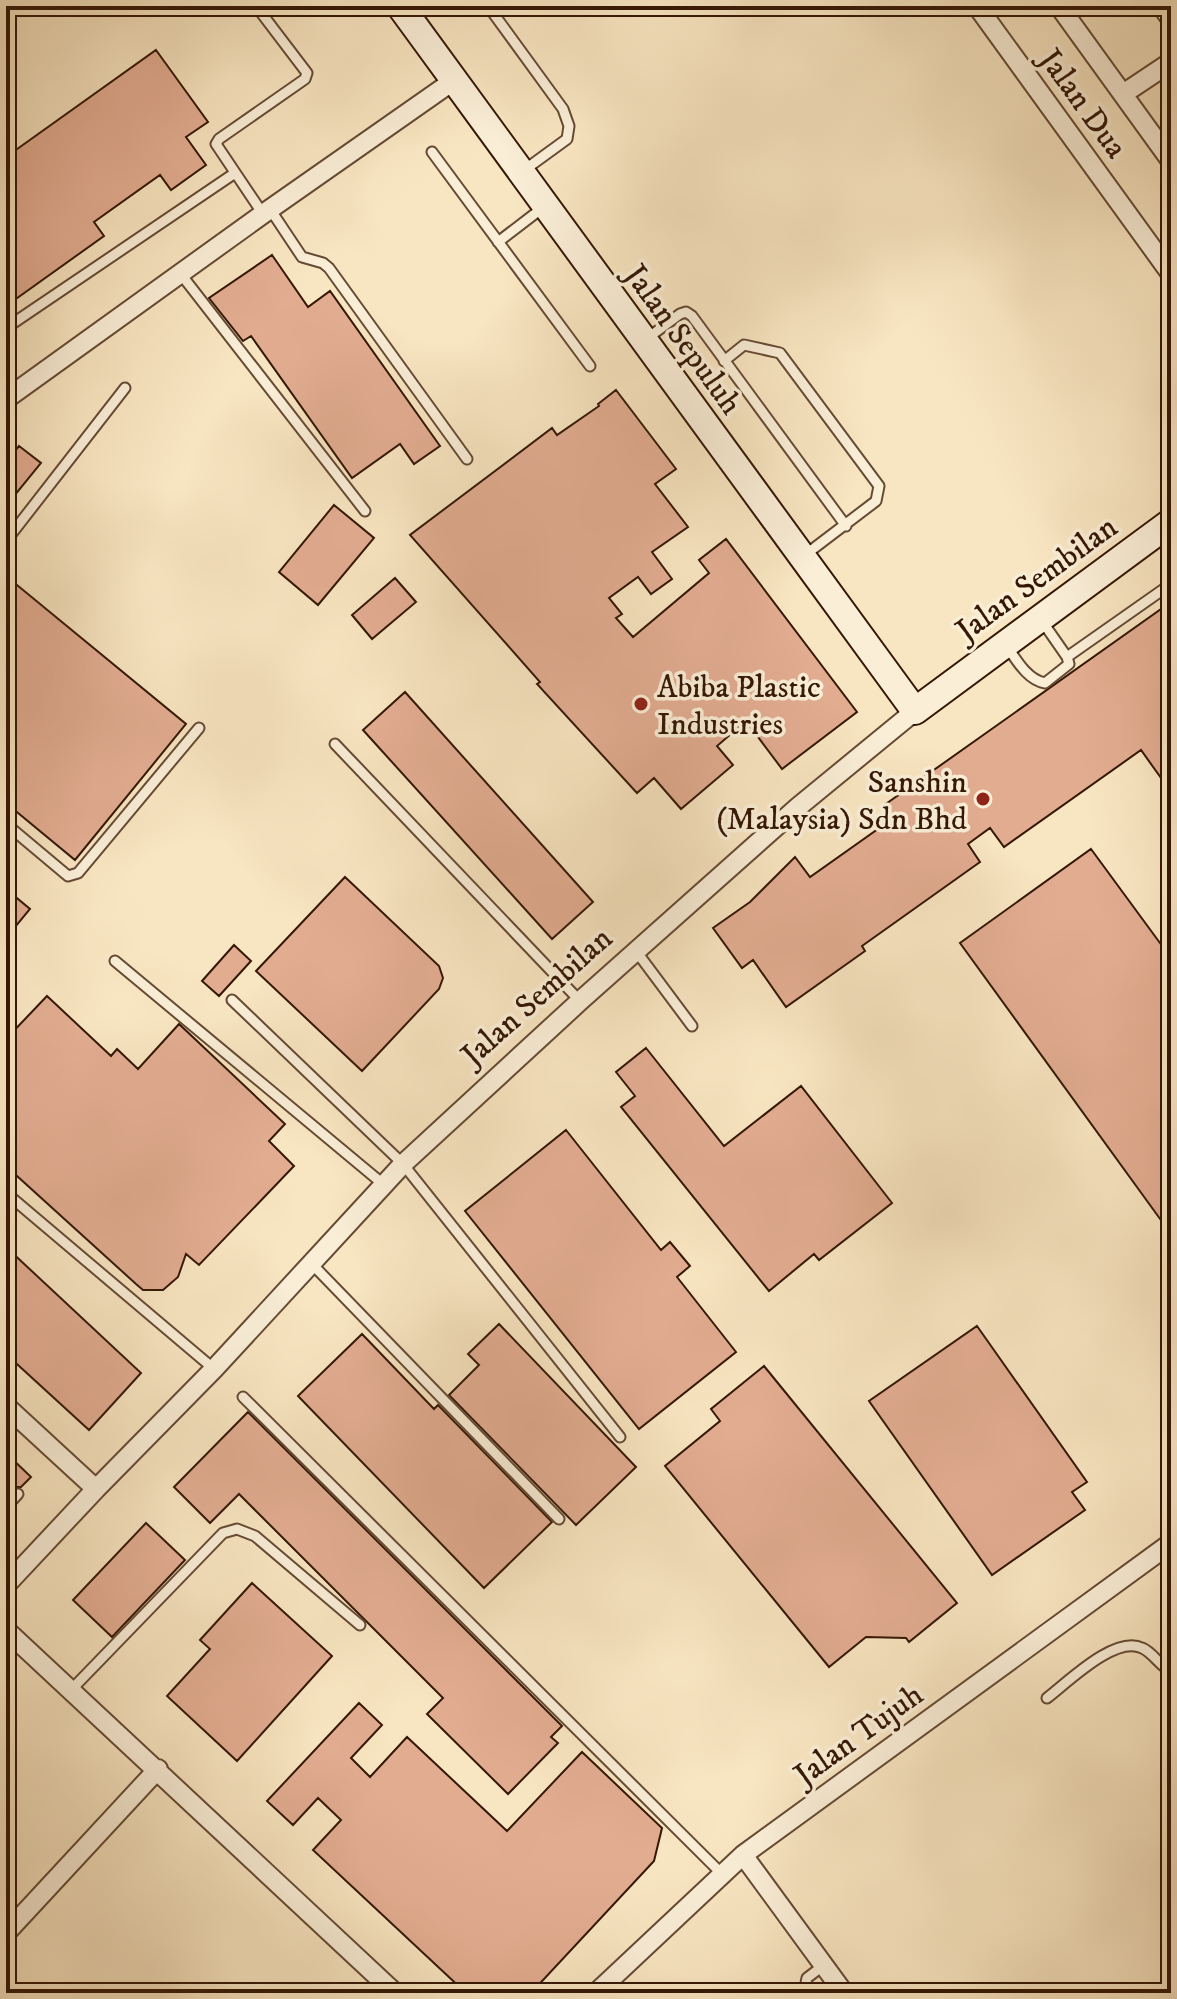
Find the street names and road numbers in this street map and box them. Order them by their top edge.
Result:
street label: Jalan Dua [1028,39,1136,167]
street label: Jalan Sepuluh [613,255,750,423]
street label: Jalan Sembilan [946,508,1126,653]
street label: Jalan Sembilan [451,919,621,1078]
street label: Jalan Tujuh [784,1675,932,1798]

